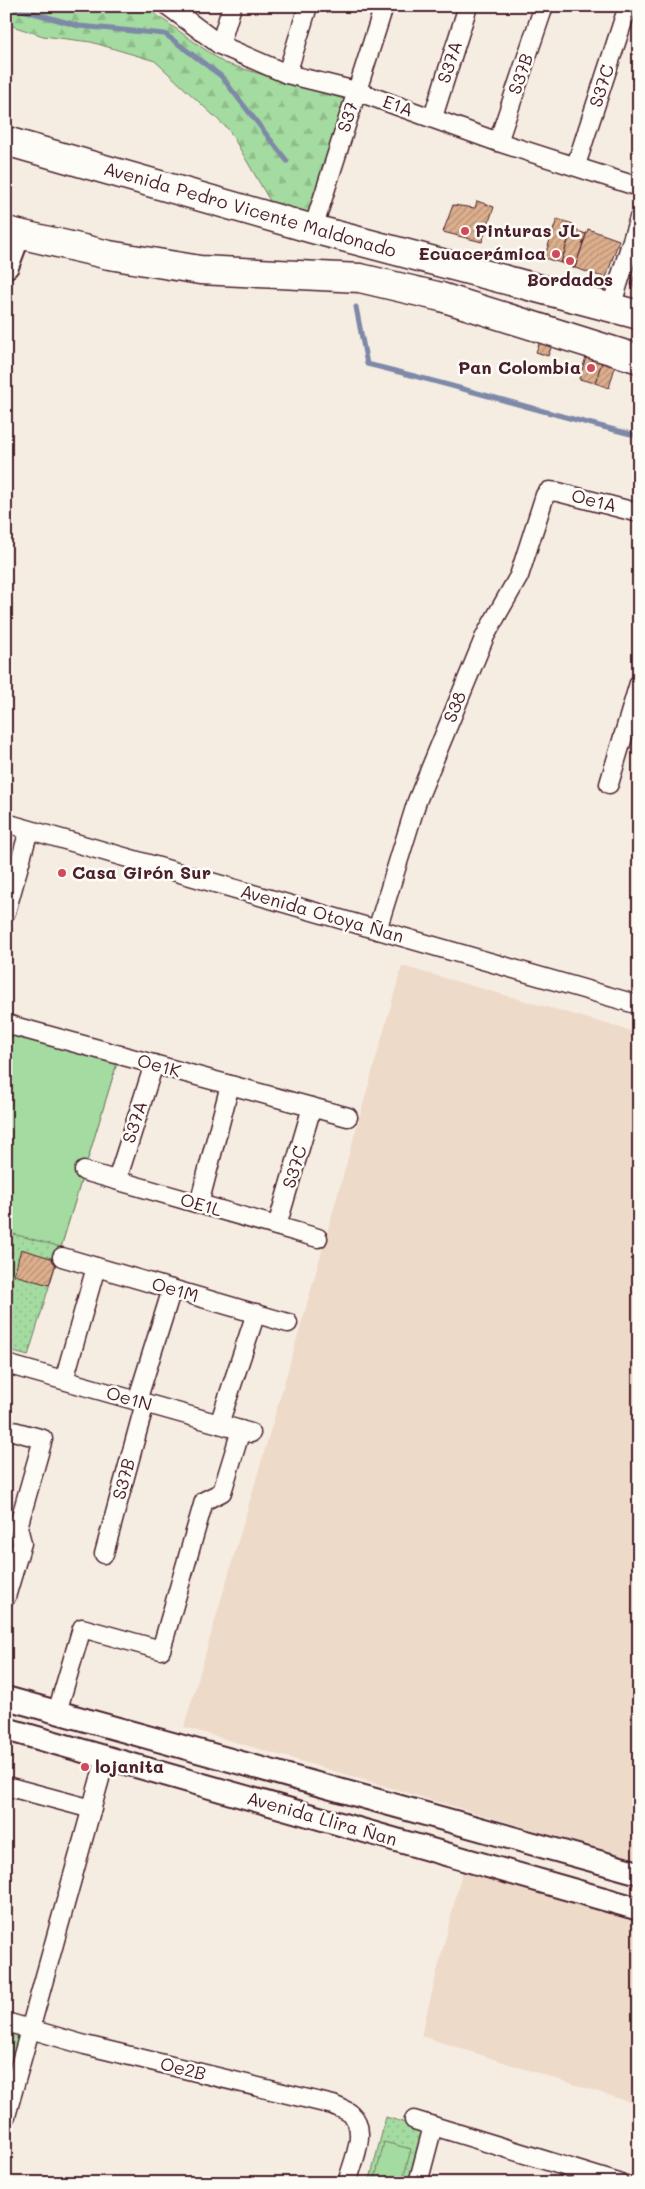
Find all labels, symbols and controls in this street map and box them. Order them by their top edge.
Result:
street label: S37A [431,37,467,86]
street label: S37B [502,50,538,97]
street label: S37C [583,61,619,110]
street label: E1A [380,89,417,121]
street label: S37 [331,98,363,135]
street label: Avenida Pedro Vicente Maldonado [101,156,400,262]
place label: Pinturas JL [475,218,580,242]
marker: Pinturas JL [459,225,471,237]
place label: Ecuacerámica [418,241,546,265]
marker: Ecuacerámica [550,248,562,260]
marker: Bordados [564,255,576,267]
place label: Bordados [527,267,613,291]
place label: Pan Colombia [458,355,581,379]
marker: Pan Colombia [585,362,597,374]
street label: Oe1A [569,483,619,517]
street label: S38 [437,687,471,726]
place label: Casa Girón Sur [72,860,211,884]
marker: Casa Girón Sur [56,867,68,879]
street label: Avenida Otoya Ñan [238,878,407,948]
street label: Oe1K [135,1048,184,1082]
street label: S37A [116,1097,152,1146]
street label: S37C [276,1142,312,1191]
street label: OE1L [178,1187,225,1222]
street label: Oe1M [149,1271,202,1307]
street label: Oe1N [104,1380,155,1416]
street label: S37B [106,1455,140,1502]
place label: lojanita [95,1754,164,1778]
marker: lojanita [79,1761,91,1773]
street label: Avenida Llira Ñan [244,1785,400,1851]
street label: Oe2B [158,2051,209,2085]

